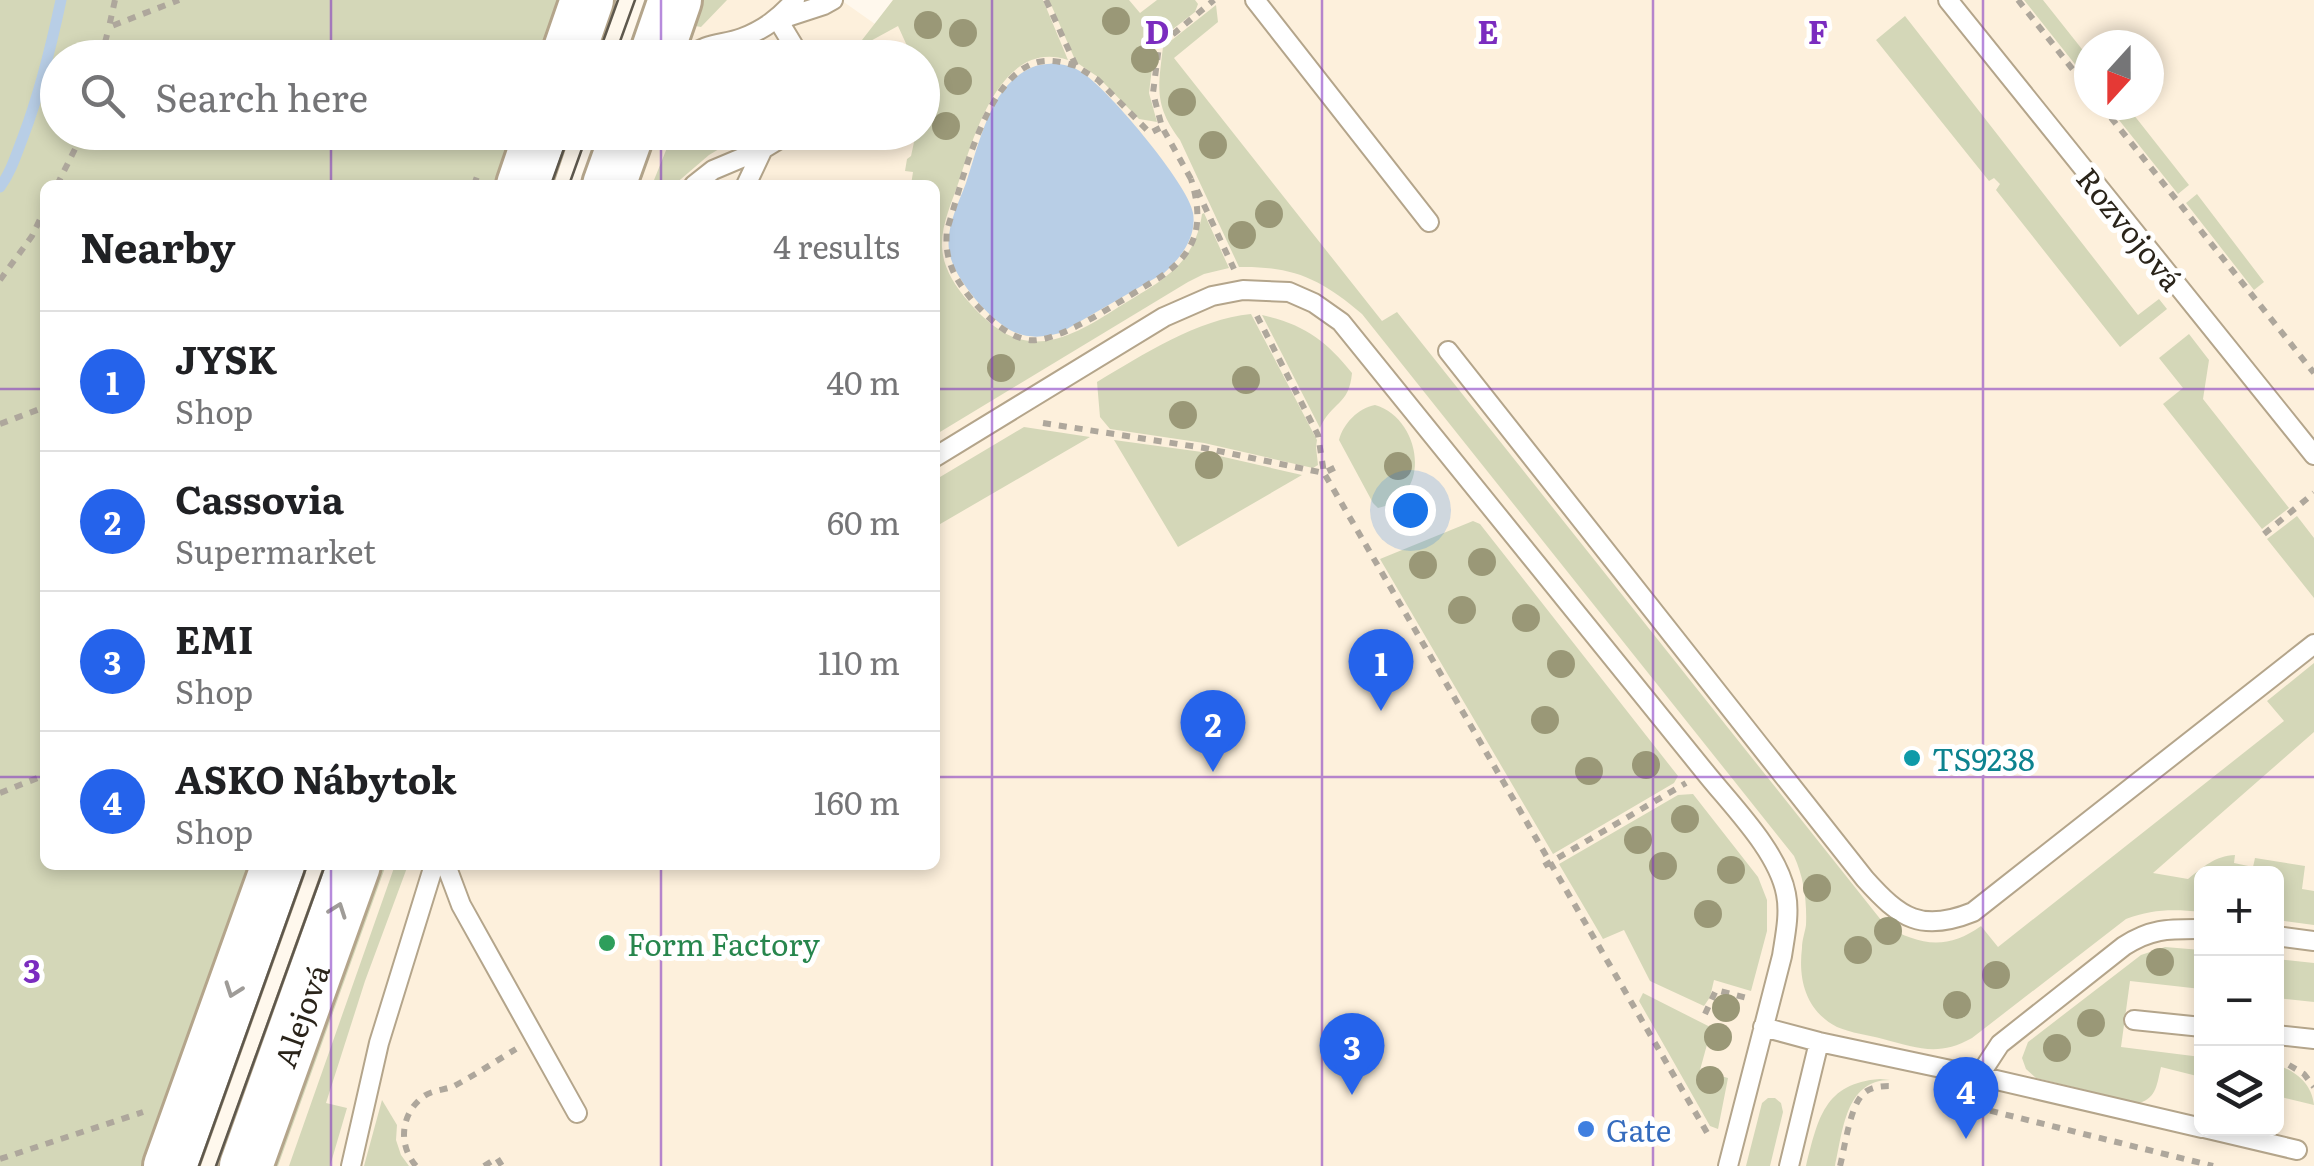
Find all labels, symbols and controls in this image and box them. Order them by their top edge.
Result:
text: D [1145,6,1169,54]
text: E [1477,6,1499,54]
text: F [1808,6,1828,54]
north arrow [2074,30,2164,120]
search box [40,40,940,150]
text: Search here [155,67,368,124]
icon: search [75,68,130,123]
street label: Rozvojová [2068,157,2195,300]
text: Nearby [80,214,236,276]
text: 4 results [773,221,900,269]
text: JYSK [175,329,277,386]
text: 1 [106,357,119,405]
text: 40 m [826,357,900,405]
text: Shop [175,386,253,434]
text: Cassovia [175,469,344,526]
your location [1385,485,1436,536]
text: 2 [104,497,121,545]
text: 60 m [827,497,900,545]
text: Supermarket [175,526,376,574]
text: EMI [175,609,254,666]
pin: 1 [1348,628,1414,711]
text: 3 [104,637,121,685]
text: 110 m [818,637,900,685]
text: Shop [175,666,253,714]
pin: 2 [1180,690,1246,772]
place label: TS9238 [1932,736,2035,780]
marker: TS9238 [1901,747,1923,769]
text: ASKO Nábytok [175,749,457,806]
text: 4 [103,777,122,825]
text: 160 m [814,777,900,825]
text: Shop [175,806,253,854]
map controls [2194,866,2284,1136]
button: + [2194,866,2284,956]
one-way arrow [326,902,347,919]
place label: Form Factory [627,921,820,965]
marker: Form Factory [596,932,618,954]
text: 3 [23,945,41,993]
button: − [2194,956,2284,1046]
street label: Alejová [261,957,339,1073]
one-way arrow [225,980,245,997]
pin: 3 [1320,1012,1384,1095]
button: layers [2194,1046,2284,1136]
pin: 4 [1934,1056,1998,1139]
place label: Gate [1606,1107,1671,1151]
marker: Gate [1575,1118,1597,1140]

